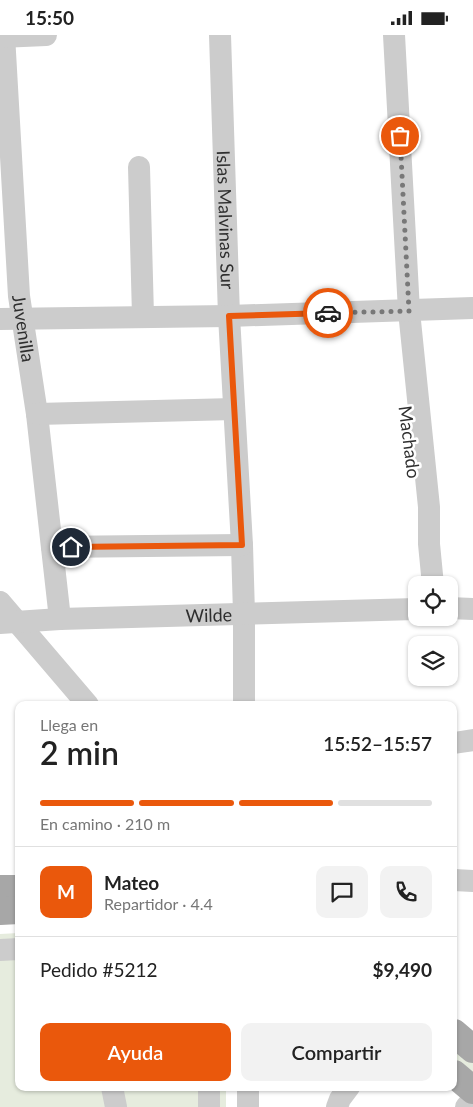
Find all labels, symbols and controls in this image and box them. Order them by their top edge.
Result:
text: 15:50 [25,6,74,29]
pin [379,115,421,157]
icon: bag [386,122,414,150]
street label: Islas Malvinas Sur [213,150,239,290]
courier [303,288,353,338]
street label: Juvenilla [8,293,40,363]
icon: car [314,299,342,327]
street label: Machado [395,404,425,480]
pin [50,526,92,568]
icon: home [57,533,85,561]
map controls [408,576,458,686]
button: locate [408,576,458,626]
street label: Wilde [185,603,232,626]
button: layers [408,636,458,686]
text: Llega en [40,715,98,734]
text: 15:52–15:57 [323,732,432,755]
text: 2 min [40,733,119,772]
text: En camino · 210 m [40,814,170,833]
button: chat [316,866,368,918]
button: phone [380,866,432,918]
text: Mateo [104,871,159,894]
text: M [57,880,75,903]
text: Repartidor · 4.4 [104,894,213,913]
text: Pedido #5212 [40,958,158,981]
text: $9,490 [372,958,432,981]
button: Ayuda [40,1023,231,1081]
button: Compartir [241,1023,432,1081]

